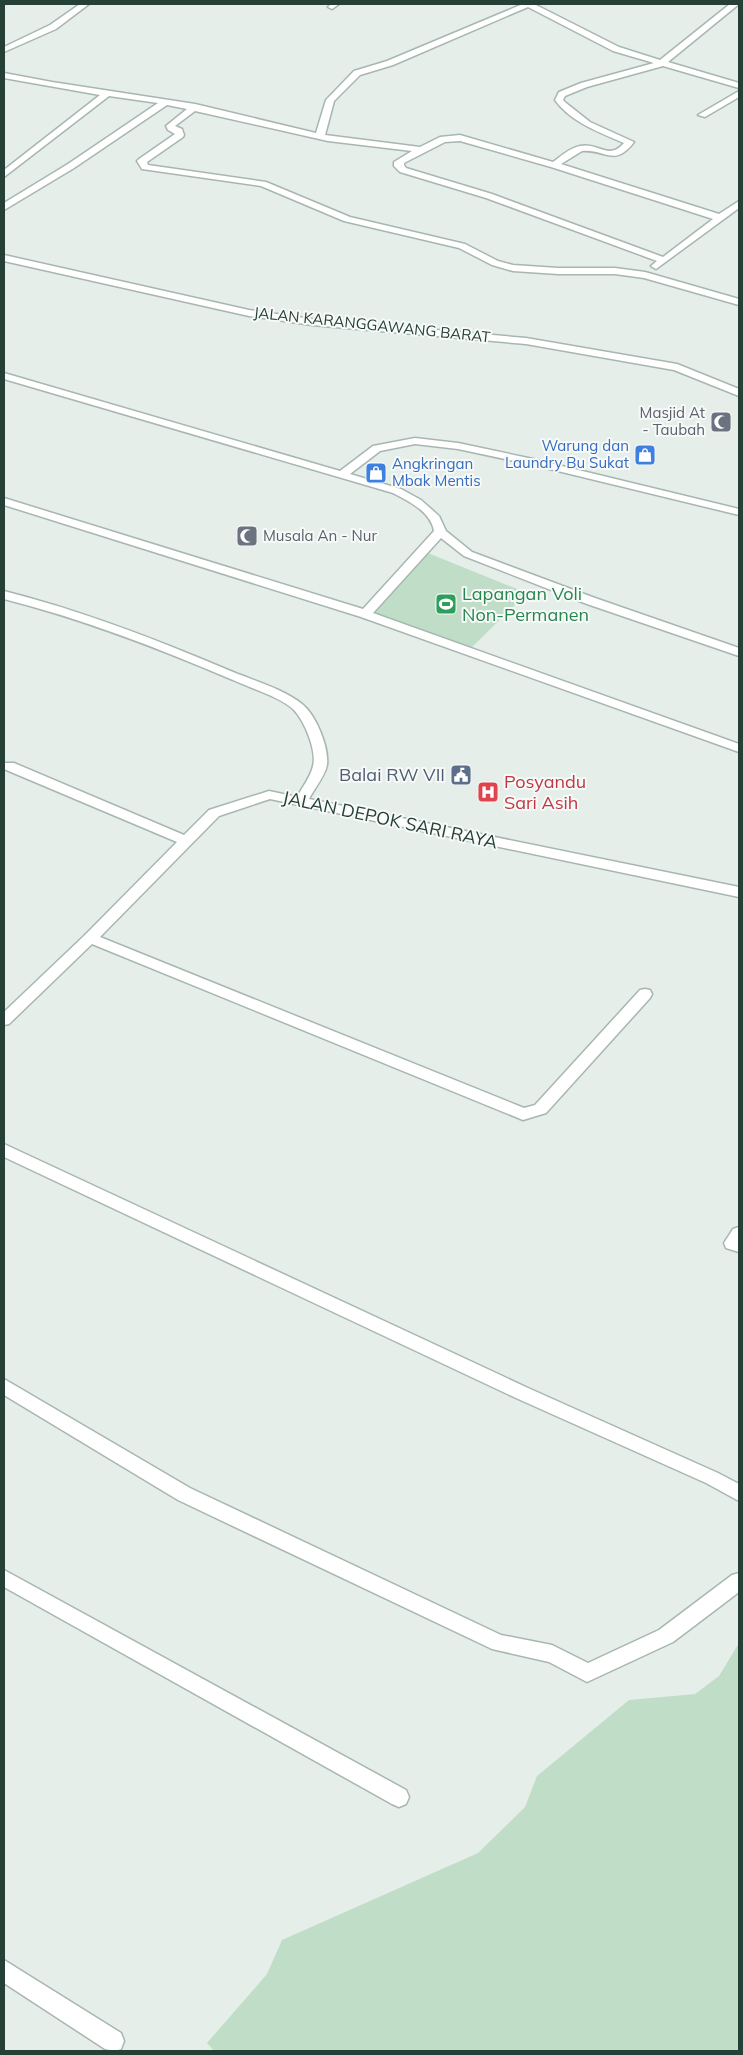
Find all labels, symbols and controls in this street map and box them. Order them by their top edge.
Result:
street label: JALAN KARANGGAWANG BARAT [253,303,491,346]
place label: Masjid At - Taubah [640,403,705,439]
mosque icon: Masjid At - Taubah [709,410,733,434]
place label: Warung dan Laundry Bu Sukat [505,436,629,472]
shop icon: Warung dan Laundry Bu Sukat [633,443,657,467]
place label: Angkringan Mbak Mentis [392,454,481,490]
shop icon: Angkringan Mbak Mentis [364,461,388,485]
mosque icon: Musala An - Nur [235,524,259,548]
place label: Musala An - Nur [263,526,377,545]
place label: Lapangan Voli Non-Permanen [462,582,589,626]
sports icon: Lapangan Voli Non-Permanen [434,592,458,616]
place label: Balai RW VII [339,763,445,786]
public building icon: Balai RW VII [449,763,473,787]
place label: Posyandu Sari Asih [504,770,586,814]
hospital icon: Posyandu Sari Asih [476,780,500,804]
street label: JALAN DEPOK SARI RAYA [281,785,500,854]

